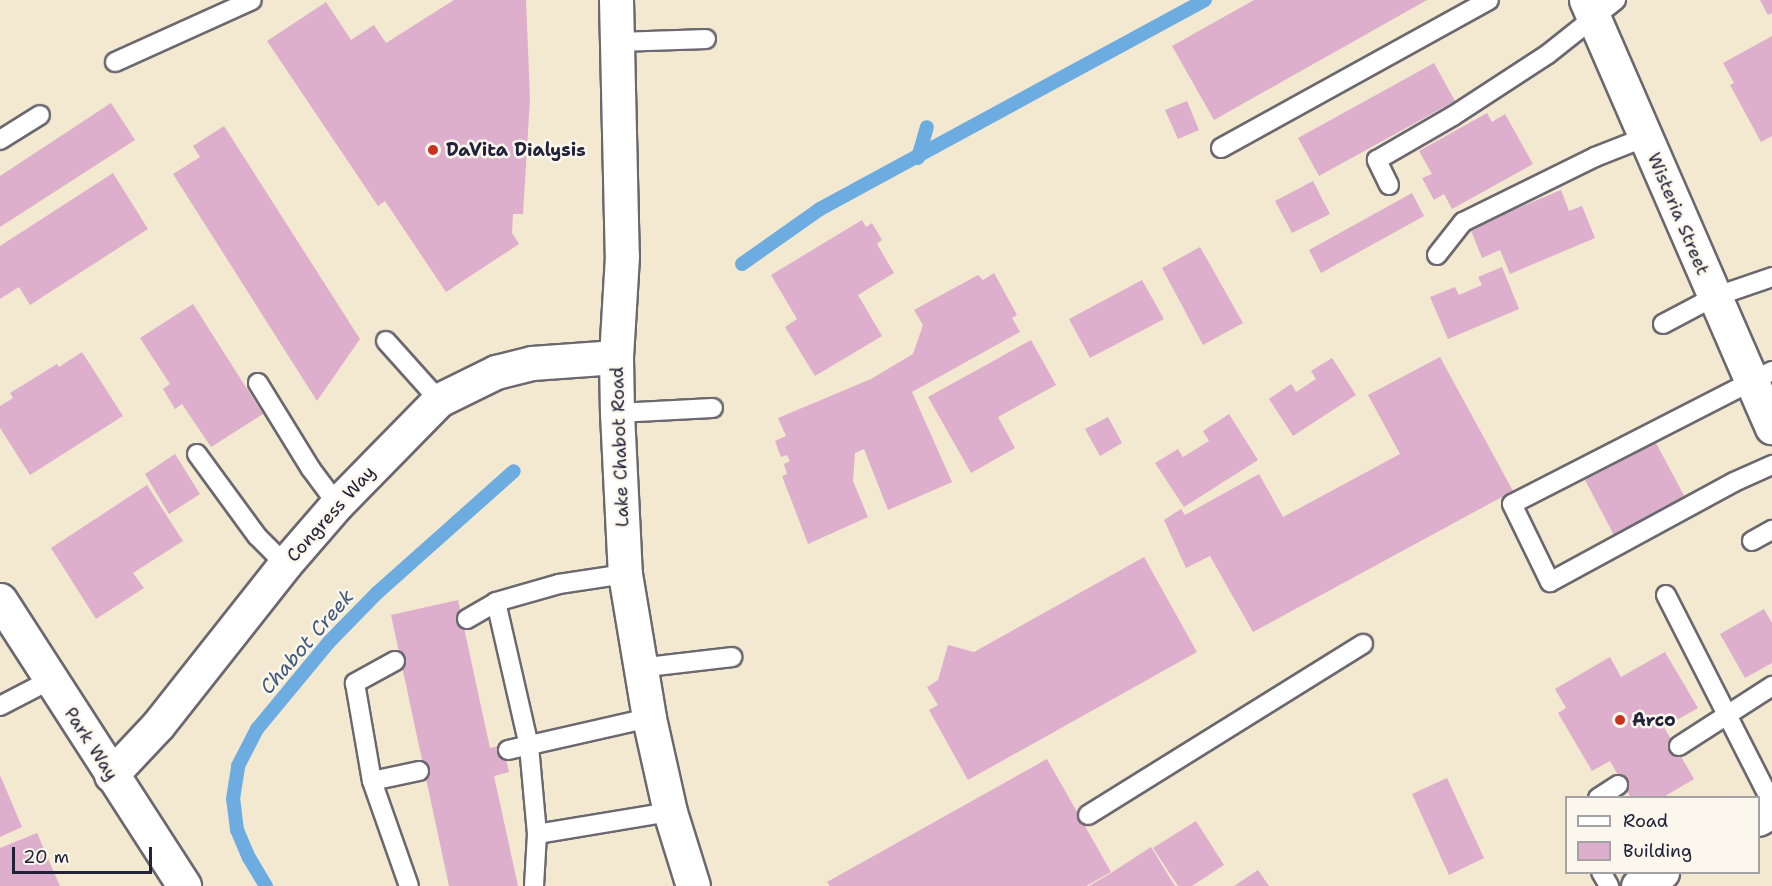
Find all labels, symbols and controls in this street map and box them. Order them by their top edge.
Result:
place label: DaVita Dialysis [446,139,586,161]
marker: DaVita Dialysis [424,141,442,159]
street label: Wisteria Street [1643,150,1713,278]
street label: Lake Chabot Road [606,366,634,528]
street label: Congress Way [282,461,380,567]
water label: Chabot Creek [255,585,359,699]
street label: Park Way [59,703,123,785]
place label: Arco [1632,709,1676,731]
marker: Arco [1613,713,1627,727]
legend [1565,796,1760,874]
text: Road [1623,809,1668,833]
scale bar [15,835,154,873]
text: Building [1623,839,1692,863]
text: 20 m [23,845,69,869]

